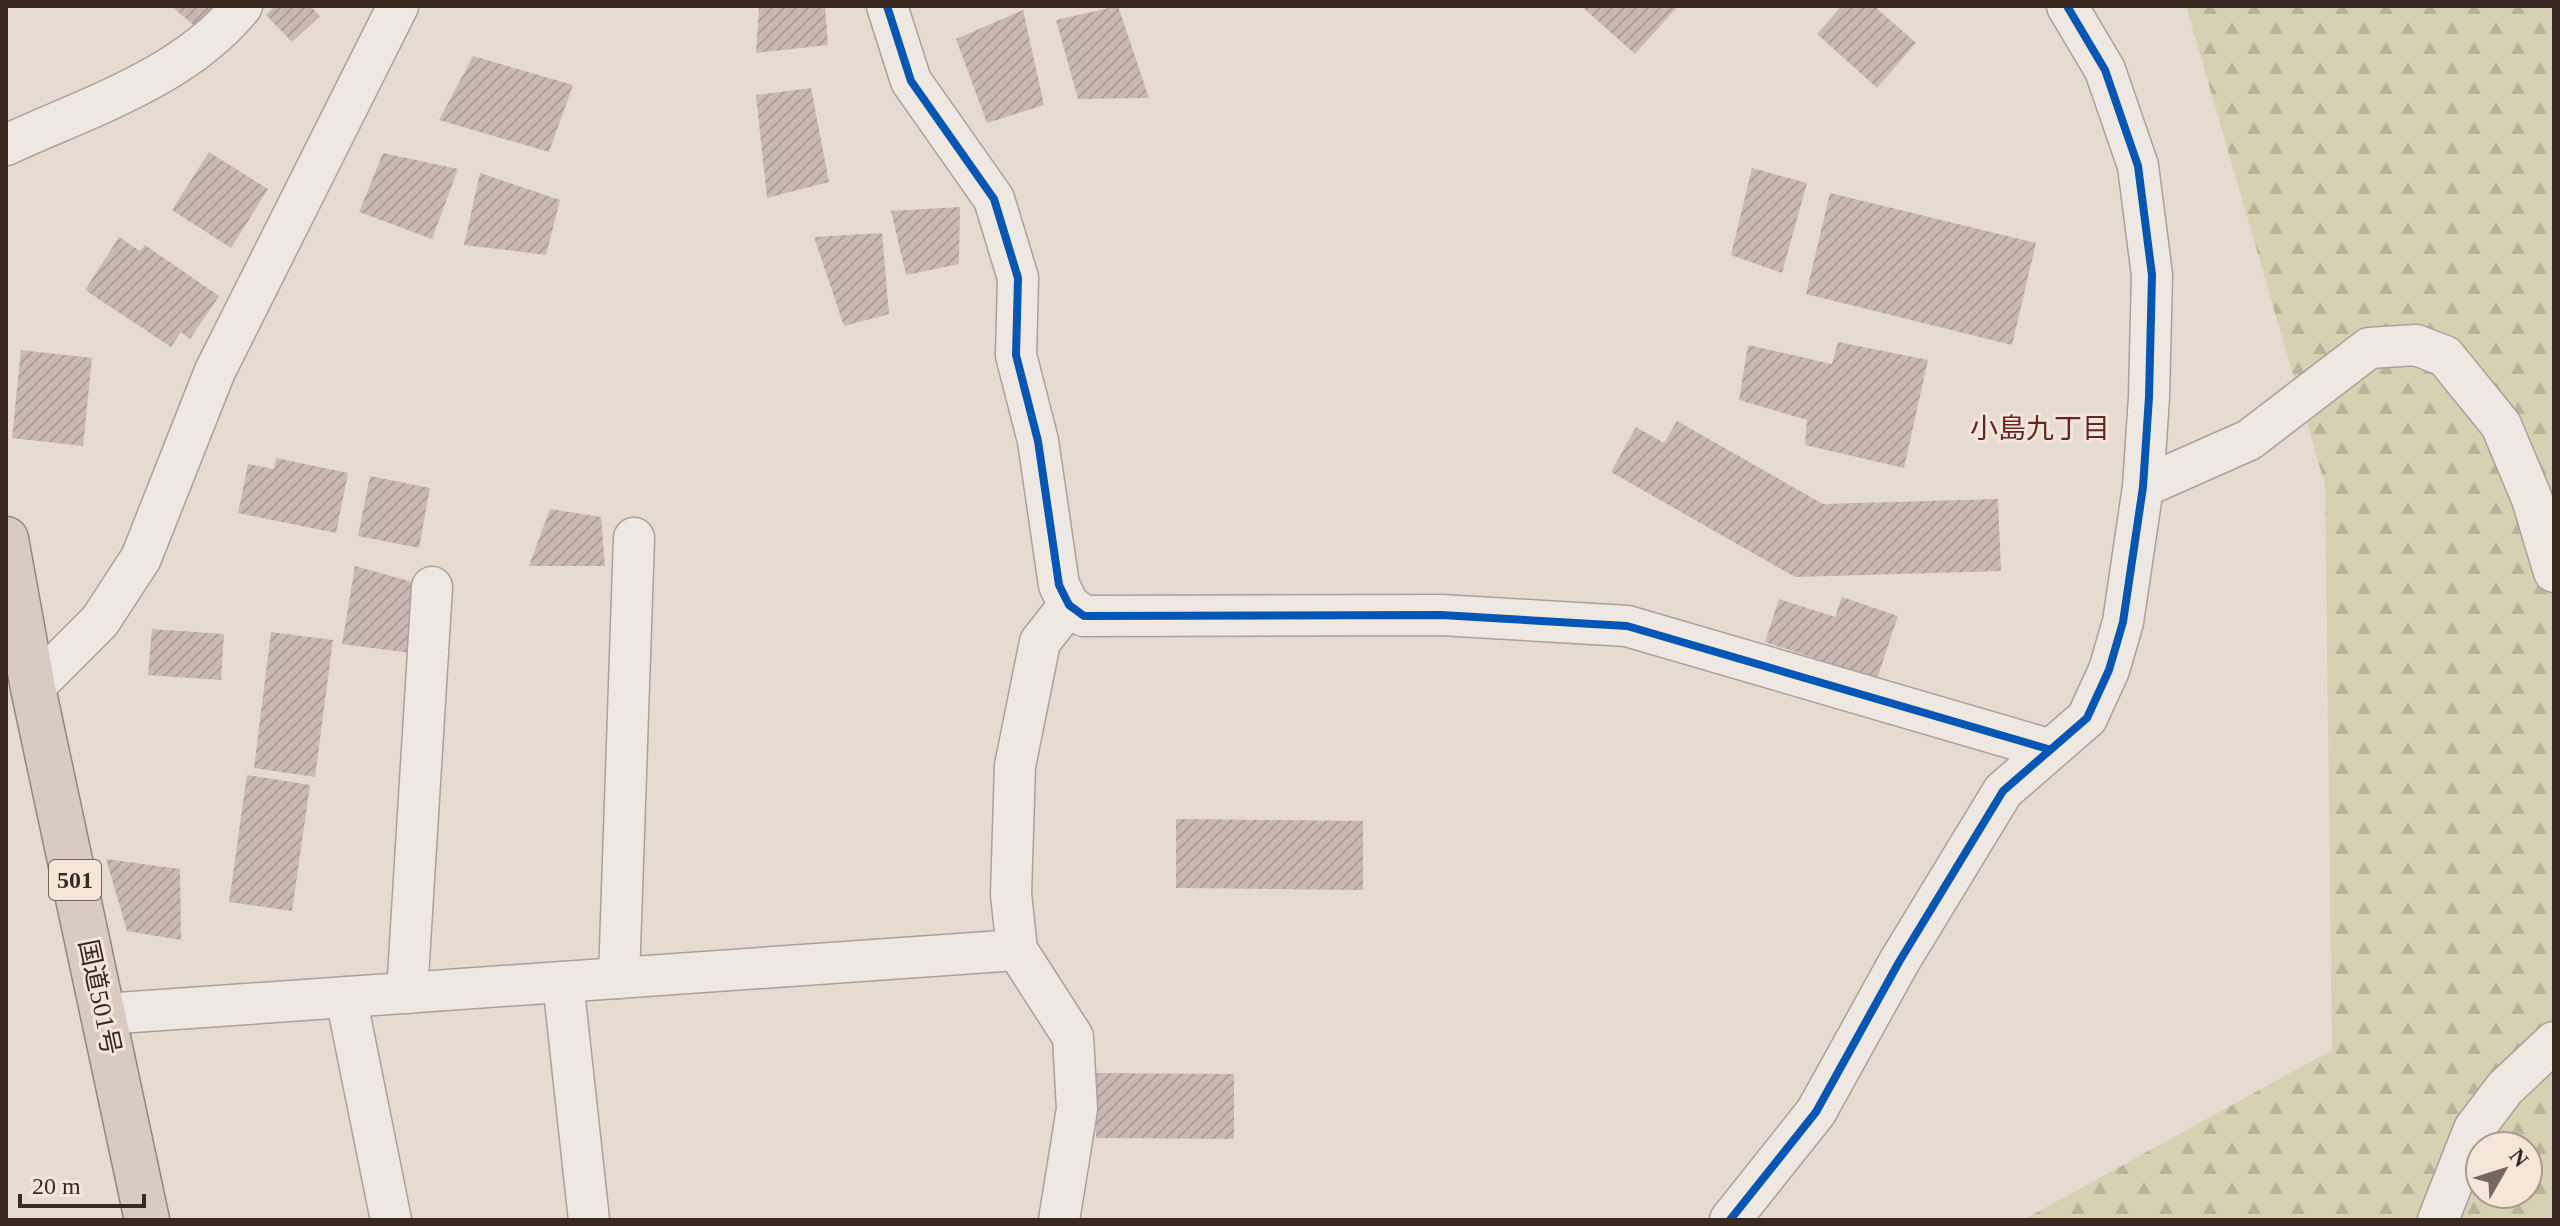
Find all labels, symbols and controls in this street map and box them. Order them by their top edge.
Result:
district label: 小島九丁目 [1970,413,2110,444]
road number: 501 [49,860,101,900]
street label: 国道501号 [73,937,126,1057]
north arrow [2464,1130,2544,1210]
text: N [2504,1144,2534,1172]
scale bar [20,1158,144,1208]
text: 20 m [32,1173,81,1199]

